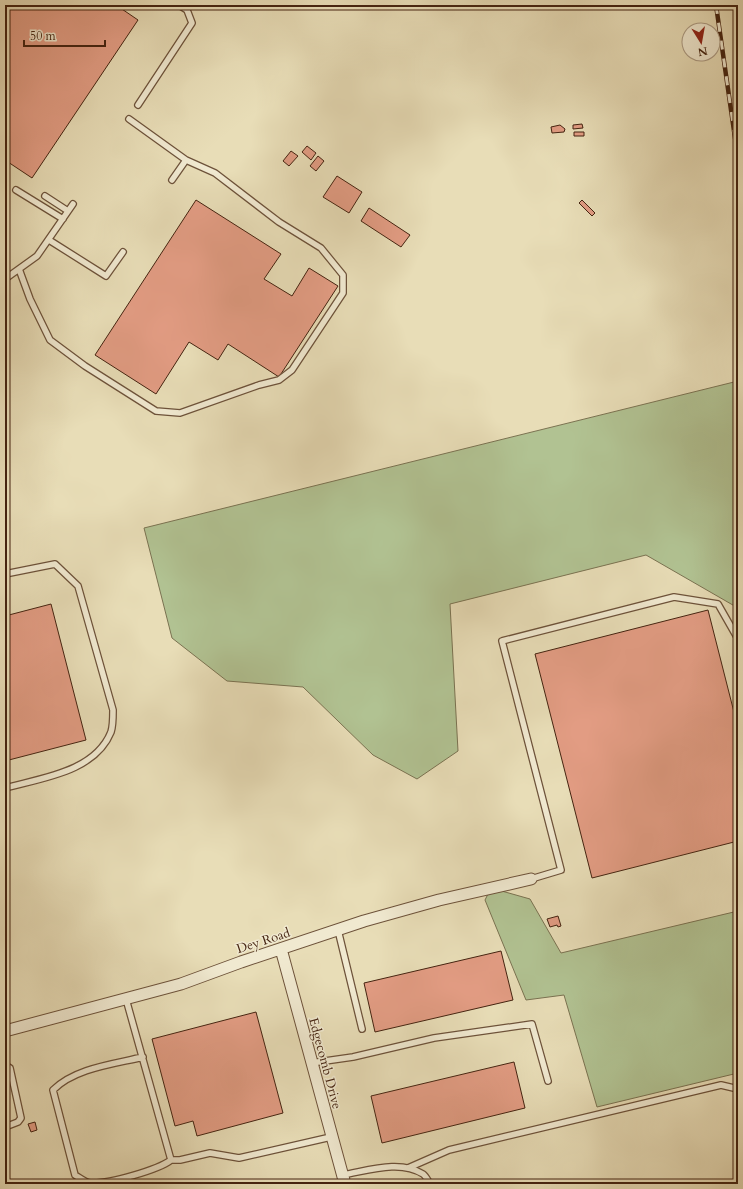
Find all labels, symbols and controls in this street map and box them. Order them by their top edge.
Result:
scale bar [24,22,105,48]
north arrow [681,22,721,62]
text: 50 m [30,28,57,44]
text: N [696,43,709,60]
street label: Dey Road [234,924,293,958]
street label: Edgecomb Drive [304,1016,346,1111]

